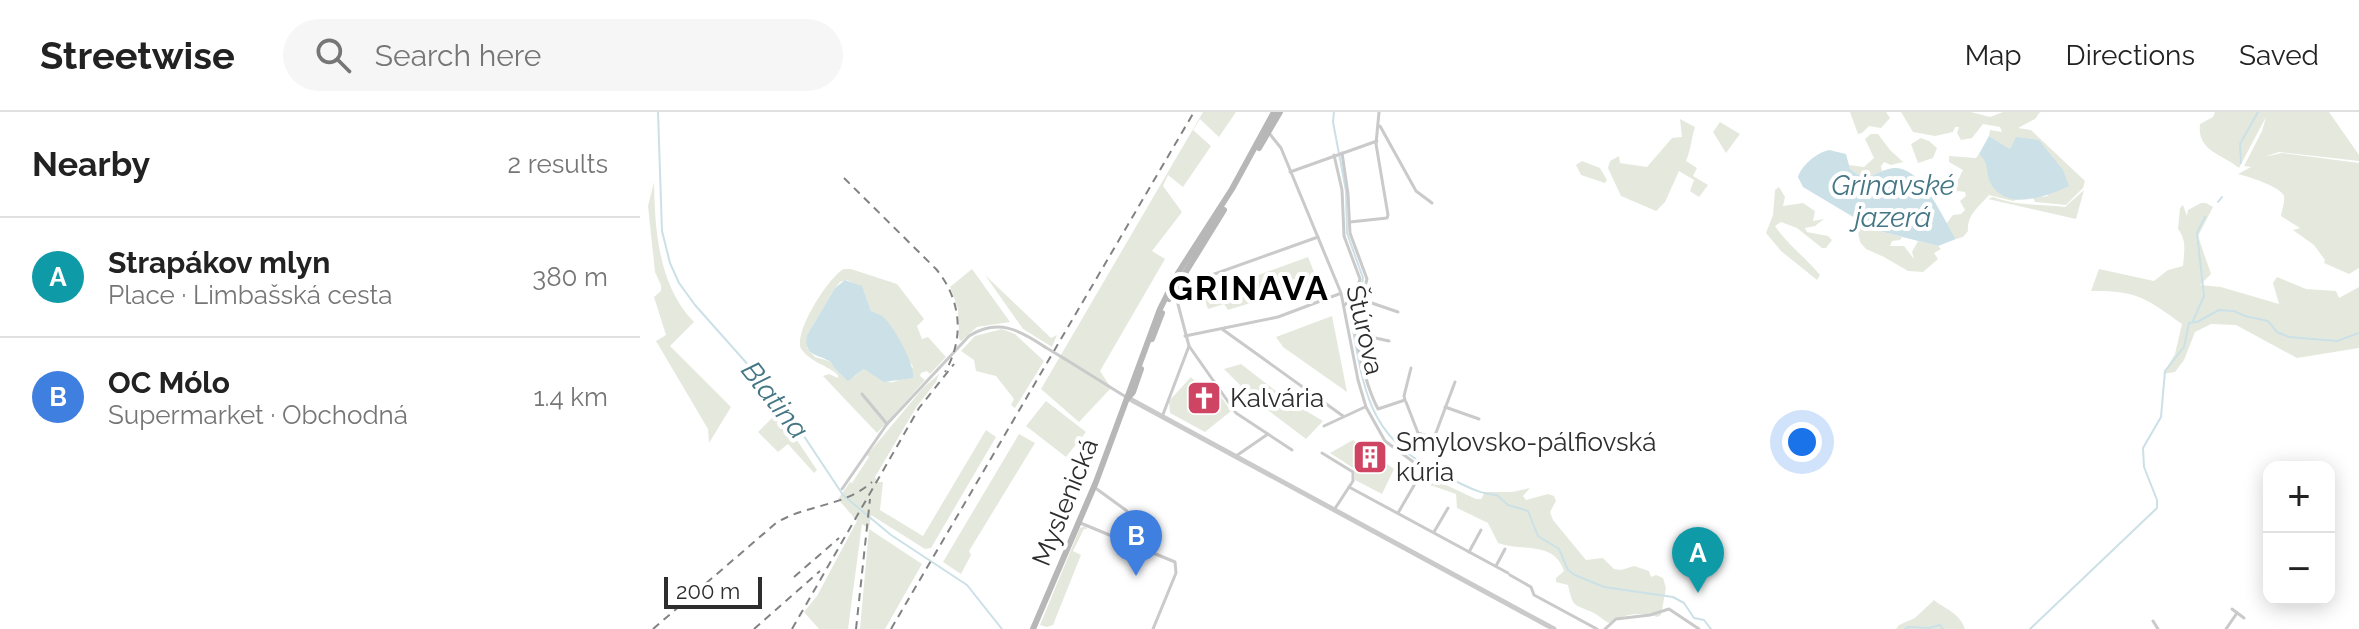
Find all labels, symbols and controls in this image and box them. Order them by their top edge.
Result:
search box [283,19,843,91]
text: Streetwise [40,33,235,78]
icon: search [311,33,355,77]
text: Search here [375,38,541,73]
text: Map [1965,39,2022,72]
text: Directions [2066,39,2195,72]
text: Saved [2239,39,2319,72]
text: Nearby [32,144,150,184]
text: 2 results [508,149,608,179]
water label: Grinavské jazerá [1831,169,1955,234]
text: Strapákov mlyn [108,245,330,280]
text: A [49,262,67,292]
text: 380 m [532,262,608,292]
district label: GRINAVA [1168,268,1330,308]
text: Place · Limbašská cesta [108,280,392,310]
street label: Štúrova [1340,282,1391,378]
water label: Blatina [735,355,815,445]
text: OC Mólo [108,365,230,400]
church icon: Kalvária [1185,379,1223,417]
text: B [49,382,67,412]
text: 1.4 km [533,382,608,412]
place label: Kalvária [1230,383,1324,413]
text: Supermarket · Obchodná [108,400,408,430]
your location [1782,422,1822,462]
place label: Smylovsko-pálfiovská kúria [1396,427,1657,487]
street label: Myslenická [1026,434,1104,570]
building icon: Smylovsko-pálfiovská kúria [1351,438,1389,476]
map controls [2263,461,2335,605]
button: + [2263,461,2335,533]
pin: B [1110,510,1162,576]
pin: A [1672,527,1724,593]
button: − [2263,533,2335,605]
scale bar [664,573,762,609]
text: 200 m [676,578,740,604]

